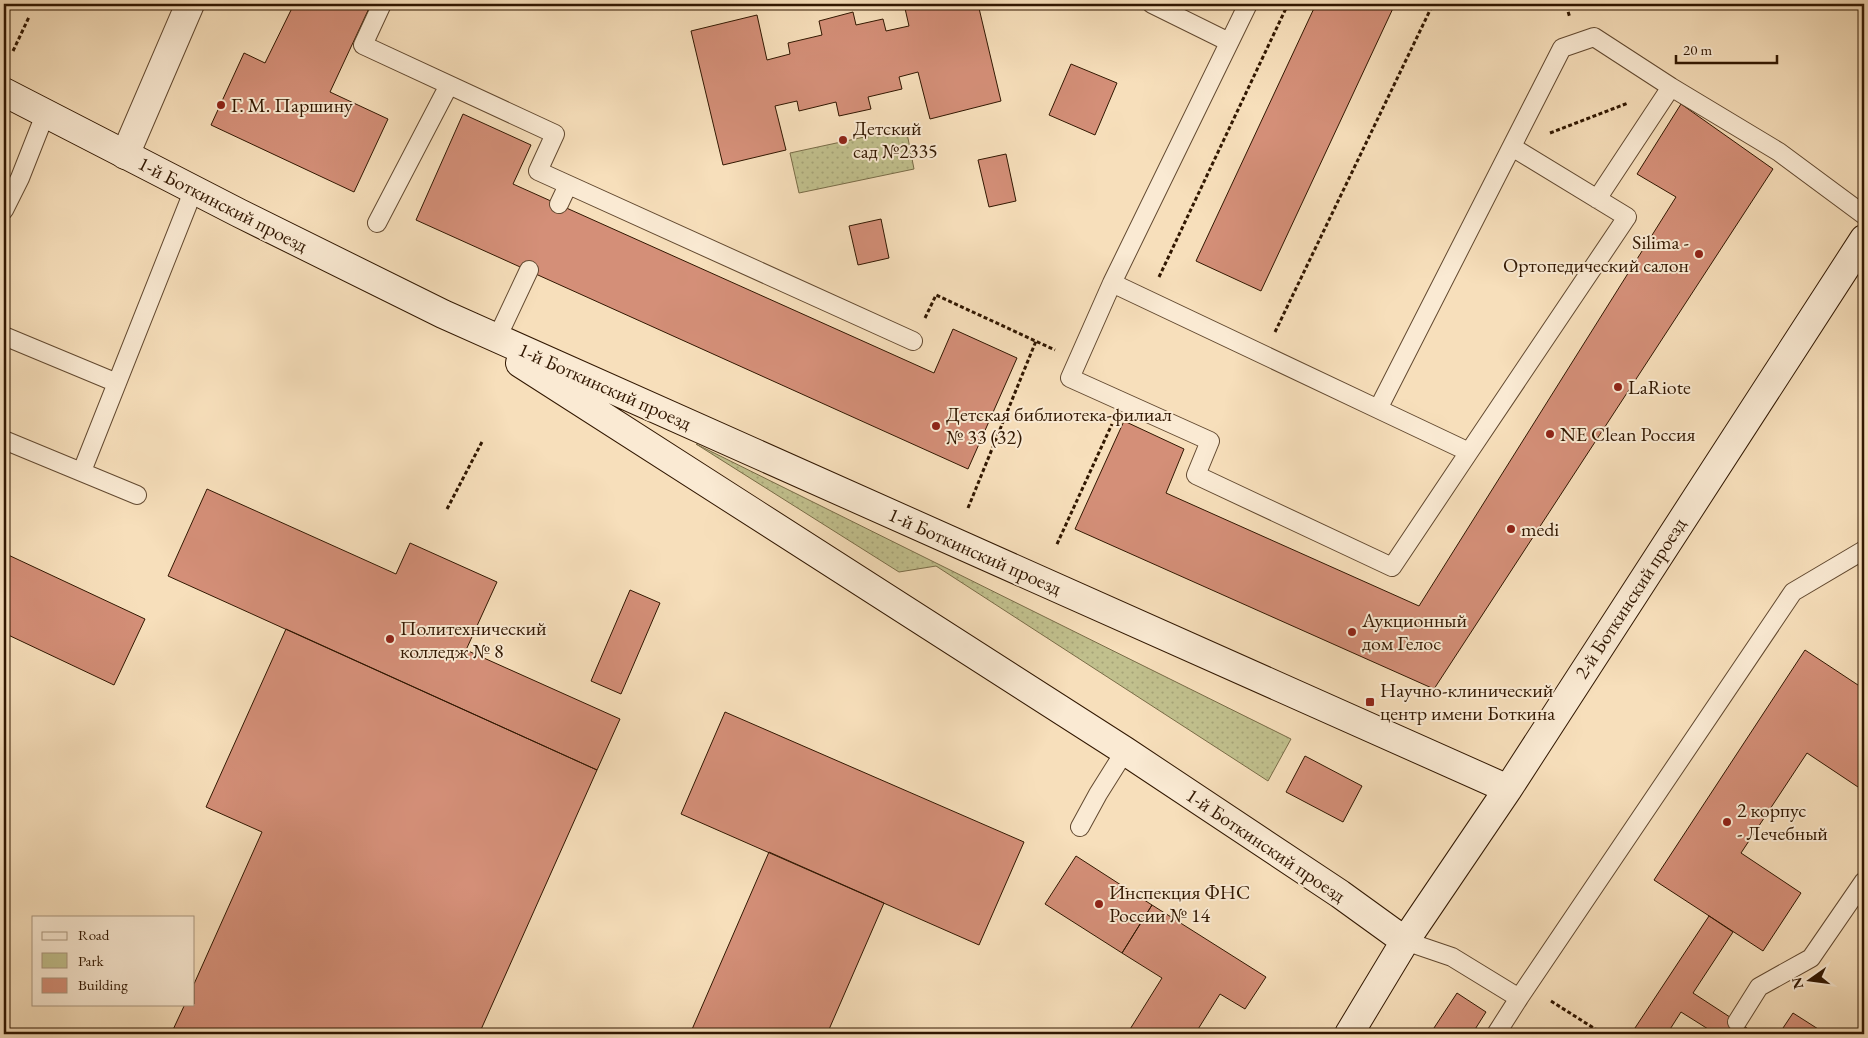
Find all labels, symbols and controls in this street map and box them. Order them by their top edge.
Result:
scale bar [1676,32,1777,64]
text: 20 m [1683,40,1712,59]
place label: Г. М. Паршину [231,92,353,118]
marker: Г. М. Паршину [215,99,227,111]
place label: Детский сад №2335 [853,115,938,164]
marker: Детский сад №2335 [837,134,849,146]
street label: 1-й Боткинский проезд [134,150,312,258]
place label: Silima - Ортопедический салон [1503,229,1689,278]
marker: Silima - Ортопедический салон [1693,248,1705,260]
street label: 1-й Боткинский проезд [514,336,696,436]
place label: LaRiote [1628,374,1691,400]
marker: LaRiote [1612,381,1624,393]
place label: Детская библиотека-филиал № 33 (32) [946,401,1172,450]
marker: Детская библиотека-филиал № 33 (32) [930,420,942,432]
place label: NE Clean Россия [1560,421,1696,447]
marker: NE Clean Россия [1544,428,1556,440]
street label: 1-й Боткинский проезд [884,501,1066,601]
street label: 2-й Боткинский проезд [1568,512,1692,684]
place label: medi [1521,516,1559,542]
marker: medi [1505,523,1517,535]
place label: Аукционный дом Гелос [1361,607,1468,656]
place label: Политехнический колледж № 8 [400,615,547,664]
marker: Аукционный дом Гелос [1346,626,1358,638]
marker: Политехнический колледж № 8 [384,633,396,645]
place label: Научно-клинический центр имени Боткина [1380,677,1555,726]
marker: Научно-клинический центр имени Боткина [1364,696,1376,708]
street label: 1-й Боткинский проезд [1181,782,1351,908]
place label: 2 корпус - Лечебный [1737,797,1828,846]
marker: 2 корпус - Лечебный [1721,816,1733,828]
place label: Инспекция ФНС России № 14 [1109,879,1250,928]
marker: Инспекция ФНС России № 14 [1093,898,1105,910]
legend [32,916,195,1006]
text: Road [78,925,110,944]
text: Park [78,951,105,970]
north arrow [1786,956,1836,1006]
text: Building [78,975,128,994]
text: N [1787,975,1807,991]

